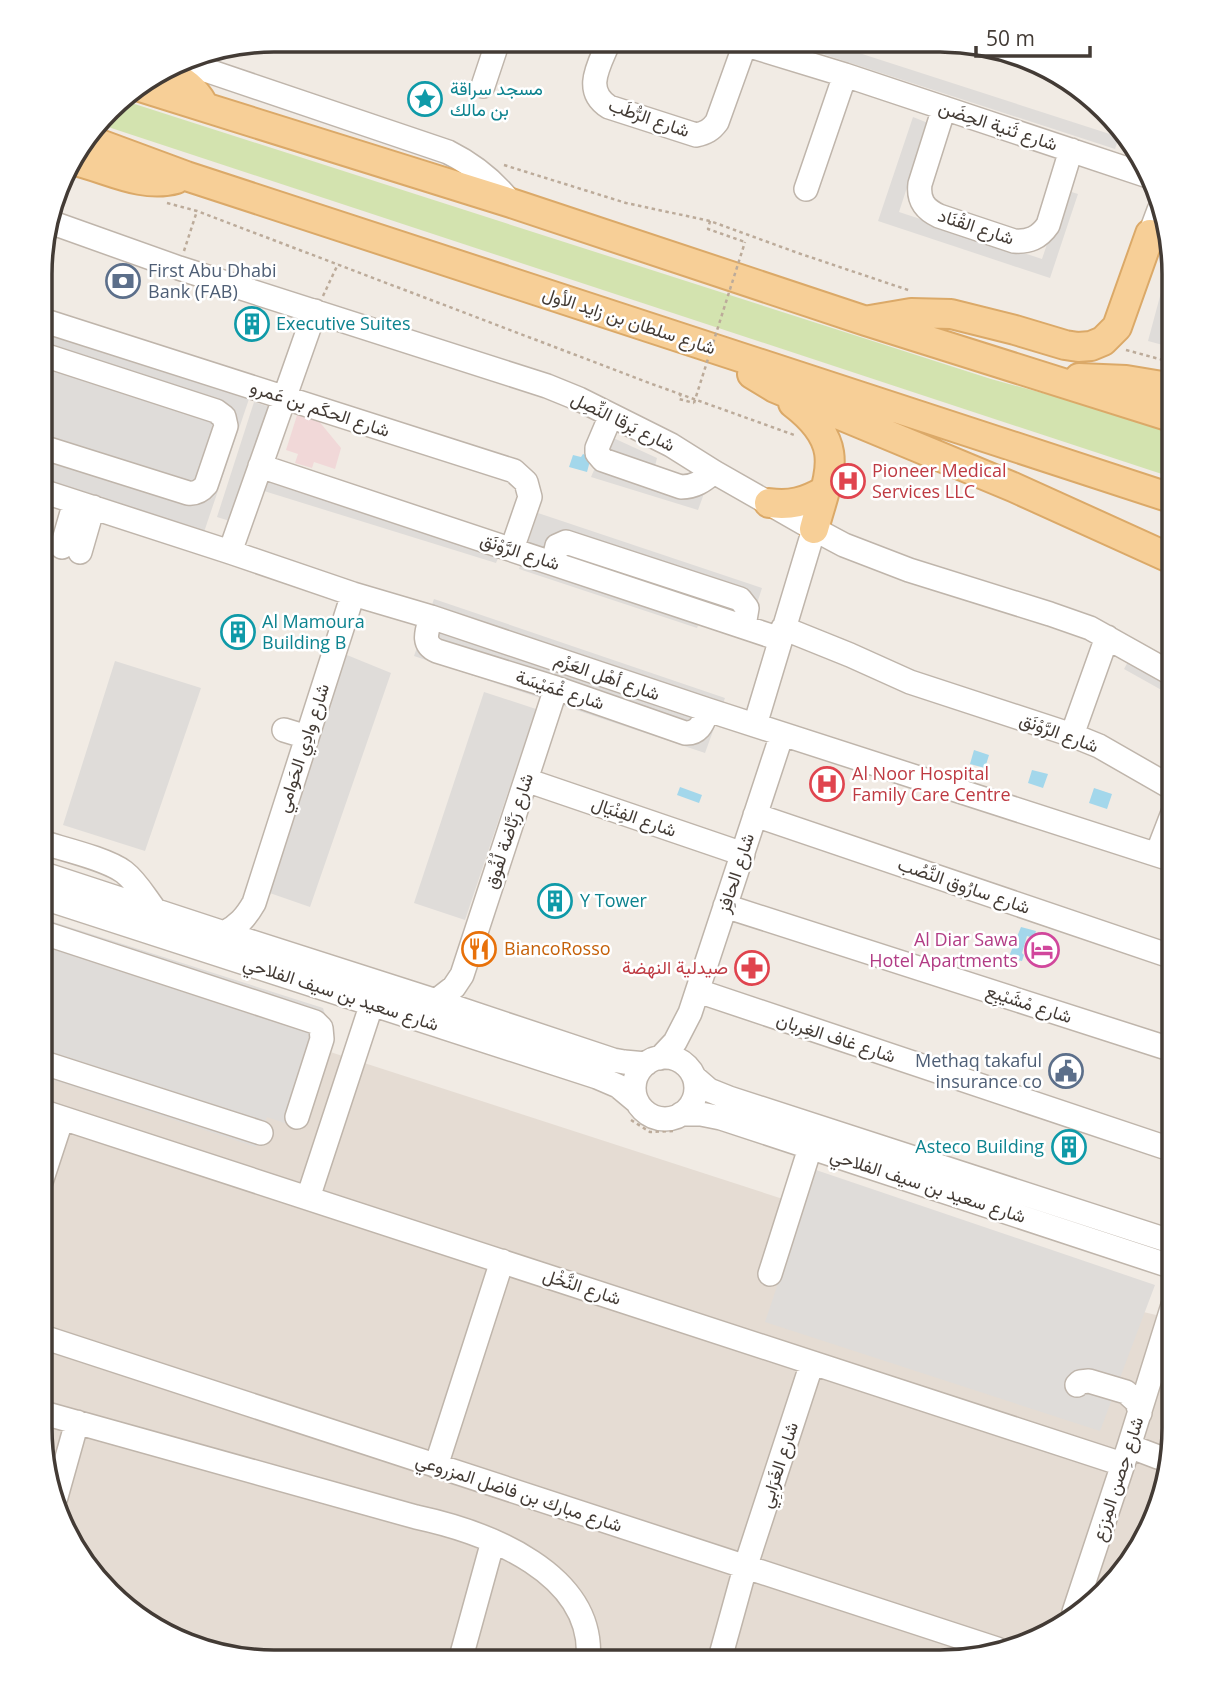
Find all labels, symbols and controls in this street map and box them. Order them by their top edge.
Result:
scale bar [976,14,1090,58]
text: 50 m [986,24,1035,52]
place label: مسجد سراقة بن مالك [450,76,543,121]
place icon: مسجد سراقة بن مالك [406,80,444,118]
street label: شارع الرُّطَب [605,92,693,143]
street label: شارع ثَنية الحِضَن [936,95,1061,156]
street label: شارع القْنَاد [935,202,1017,251]
place label: First Abu Dhabi Bank (FAB) [148,258,277,303]
bank icon: First Abu Dhabi Bank (FAB) [104,262,142,300]
street label: شارع سلطان بن زايد الأول [540,281,719,360]
building icon: Executive Suites [233,305,271,343]
place label: Executive Suites [276,311,410,335]
street label: شارع الحكَم بن عَمرو [247,374,393,443]
street label: شارع بَرقا النِّصِل [567,386,679,457]
place label: Pioneer Medical Services LLC [872,458,1007,503]
hospital icon: Pioneer Medical Services LLC [829,462,867,500]
street label: شارع الرَّوْنَق [477,527,563,576]
place label: Al Mamoura Building B [262,609,365,654]
building icon: Al Mamoura Building B [219,613,257,651]
street label: شارع أهْل العَزْم [551,647,663,706]
street label: شارع غْمَيْسَة [513,663,608,716]
street label: شارع وادِي الحَوامي [270,680,338,817]
street label: شارع الرَّوْنَق [1016,707,1102,758]
place label: Al Noor Hospital Family Care Centre [852,761,1011,806]
hospital icon: Al Noor Hospital Family Care Centre [808,765,846,803]
street label: شارع رَبَّاضة لُفُوق [478,770,539,892]
street label: شارع الفِنْيَال [588,790,680,843]
street label: شارع الحافِز [711,830,760,917]
street label: شارع سارُوق النَّصُب [895,851,1034,920]
building icon: Y Tower [536,882,574,920]
place label: Y Tower [580,888,648,912]
place label: Al Diar Sawa Hotel Apartments [869,927,1018,972]
restaurant icon: BiancoRosso [460,930,498,968]
hotel icon: Al Diar Sawa Hotel Apartments [1023,931,1061,969]
place label: BiancoRosso [504,936,611,960]
pharmacy icon: صيدلية النهضة [733,949,771,987]
street label: شارع سعيد بن سيف الفلاحي [239,950,442,1040]
place label: صيدلية النهضة [622,955,728,979]
street label: شارع مْشَيْبِع [982,978,1075,1031]
street label: شارع غاف الغِربان [773,1007,899,1069]
place label: Methaq takaful insurance co [915,1048,1042,1093]
public building icon: Methaq takaful insurance co [1047,1052,1085,1090]
building icon: Asteco Building [1050,1128,1088,1166]
place label: Asteco Building [915,1134,1044,1158]
street label: شارع سعيد بن سيف الفلاحي [826,1142,1029,1232]
street label: شارع النَّخْل [540,1262,624,1311]
street label: شارع حِصن المِزرَع [1086,1413,1149,1544]
street label: شارع الغَرَابِي [753,1419,807,1512]
street label: شارع مبارك بن فاضل المزروعي [412,1447,626,1541]

